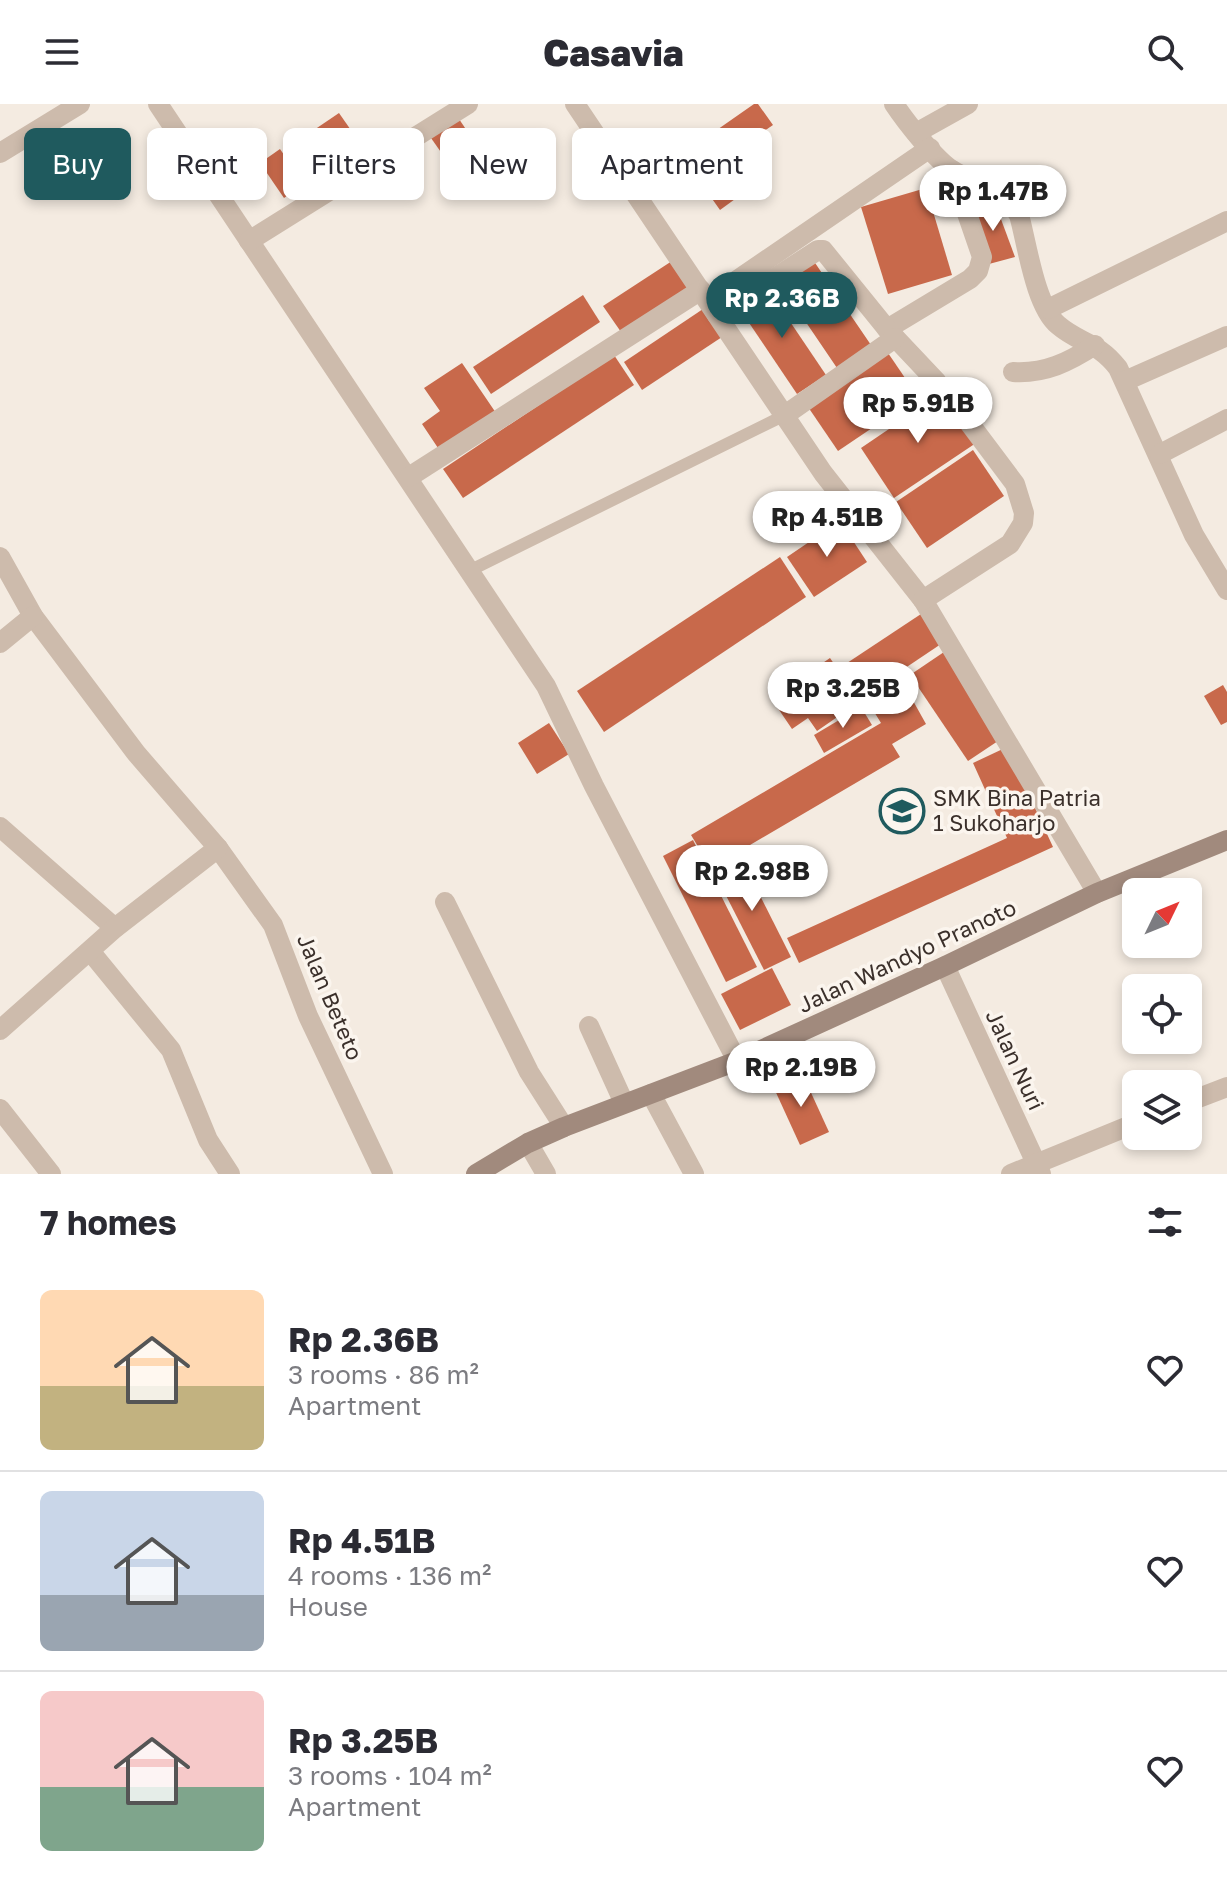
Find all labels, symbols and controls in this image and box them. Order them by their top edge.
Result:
icon: menu [40,30,84,74]
icon: search [1143,30,1187,74]
text: Casavia [543,31,684,74]
chip: Buy [24,128,131,200]
chip: Rent [147,128,267,200]
chip: Filters [283,128,424,200]
chip: New [440,128,556,200]
chip: Apartment [572,128,772,200]
pin: Rp 1.47B [910,165,1076,233]
text: Rp 1.47B [937,175,1049,206]
pin: Rp 2.36B [699,272,865,340]
text: Rp 2.36B [724,282,840,313]
pin: Rp 5.91B [835,377,1001,445]
text: Rp 5.91B [862,387,974,418]
pin: Rp 4.51B [744,491,910,559]
text: Rp 4.51B [771,501,883,532]
pin: Rp 3.25B [760,662,926,730]
text: Rp 3.25B [786,672,900,703]
place label: SMK Bina Patria 1 Sukoharjo [933,784,1101,836]
school or university icon: SMK Bina Patria 1 Sukoharjo [878,787,926,835]
pin: Rp 2.98B [669,845,835,913]
text: Rp 2.98B [694,855,810,886]
north arrow [1122,878,1202,958]
map controls [1122,878,1202,1150]
street label: Jalan Wandyo Pranoto [794,893,1020,1018]
street label: Jalan Beteto [292,930,369,1064]
button: locate [1122,974,1202,1054]
street label: Jalan Nuri [980,1005,1050,1114]
pin: Rp 2.19B [718,1041,884,1109]
text: Rp 2.19B [745,1051,857,1082]
button: layers [1122,1070,1202,1150]
icon: filters [1143,1200,1187,1244]
text: 7 homes [40,1202,177,1242]
text: Rp 2.36B [288,1319,439,1359]
icon: home [104,1322,200,1418]
icon: heart [1143,1348,1187,1392]
text: 3 rooms · 86 m² [288,1359,479,1390]
text: Apartment [288,1390,421,1421]
text: Rp 4.51B [288,1520,435,1560]
icon: home [104,1523,200,1619]
icon: heart [1143,1549,1187,1593]
text: 4 rooms · 136 m² [288,1560,491,1591]
text: House [288,1591,368,1622]
text: Rp 3.25B [288,1720,438,1760]
icon: home [104,1723,200,1819]
icon: heart [1143,1749,1187,1793]
text: 3 rooms · 104 m² [288,1760,492,1791]
text: Apartment [288,1791,421,1822]

